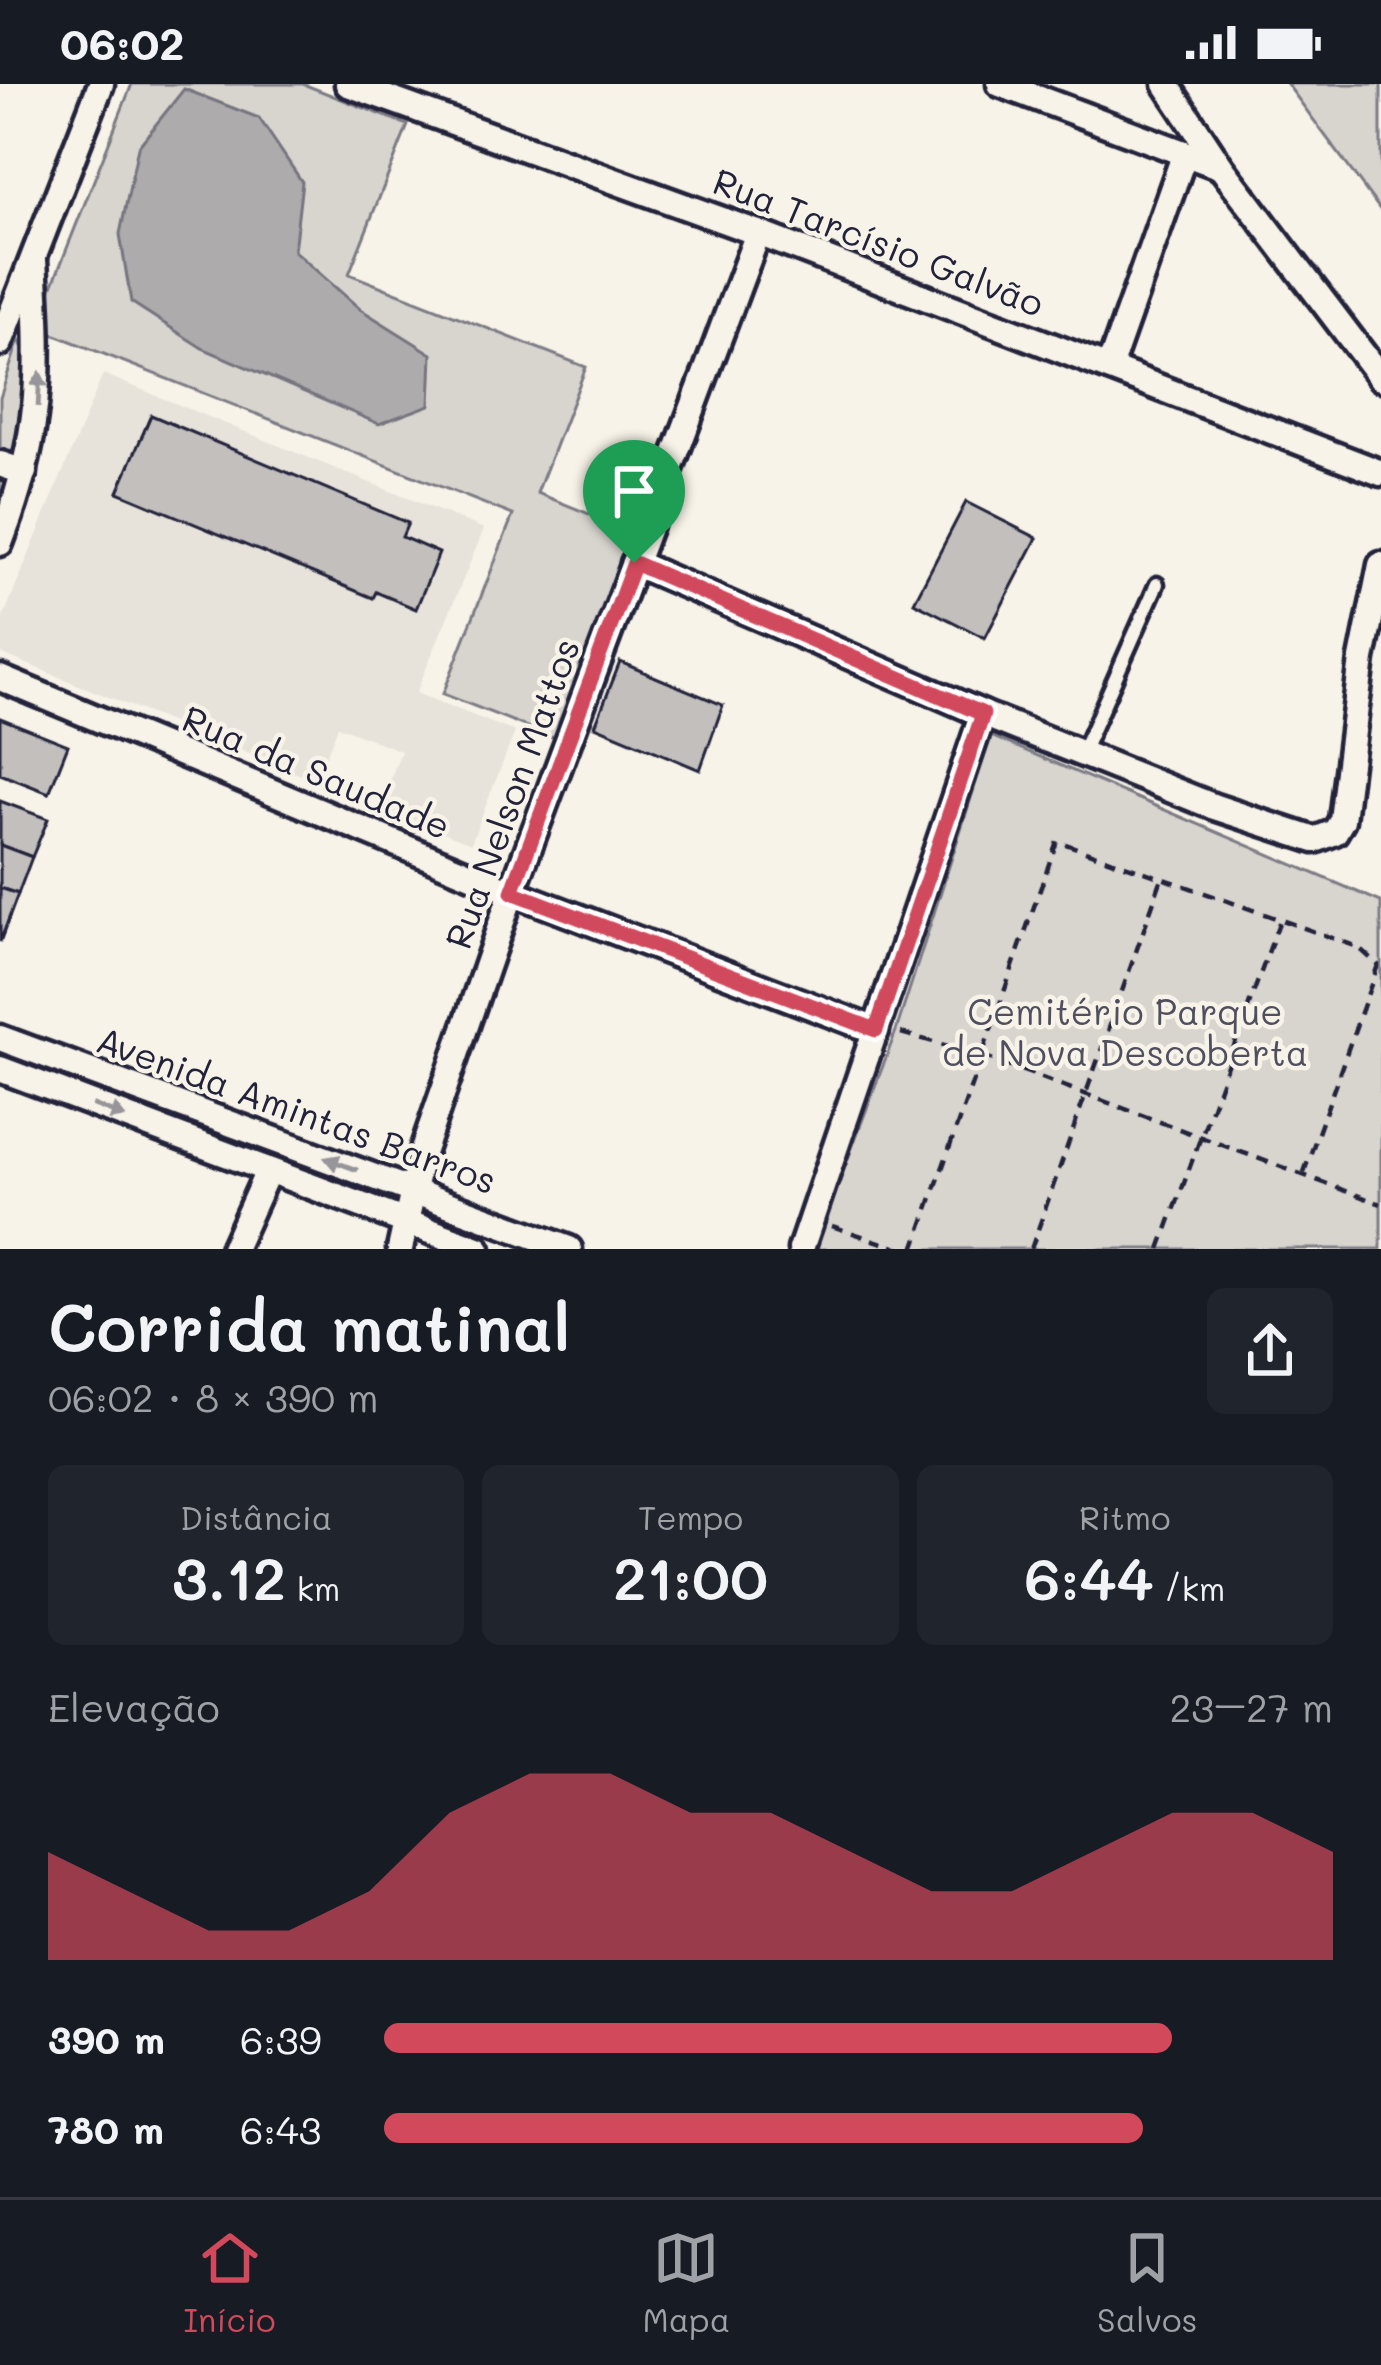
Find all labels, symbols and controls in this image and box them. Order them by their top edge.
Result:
text: 06:02 [60,13,185,71]
street label: Rua Tarcísio Galvão [707,156,1051,326]
one-way arrow [30,370,49,407]
pin [583,440,685,563]
icon: arrive [601,458,667,524]
street label: Rua Nelson Mattos [433,632,589,954]
street label: Rua da Saudade [176,693,458,849]
park label: Cemitério Parque de Nova Descoberta [942,987,1308,1075]
street label: Avenida Amintas Barros [91,1015,503,1203]
one-way arrow [92,1102,128,1121]
one-way arrow [323,1154,359,1172]
text: Corrida matinal [48,1283,571,1369]
button: share [1207,1288,1333,1414]
text: 06:02 · 8 × 390 m [48,1371,379,1422]
text: Distância [180,1495,332,1538]
text: Tempo [638,1495,743,1538]
text: Ritmo [1079,1495,1171,1538]
text: 3.12 [172,1538,286,1616]
text: 21:00 [613,1538,768,1616]
text: 6:44 [1024,1538,1154,1616]
text: km [286,1566,340,1609]
text: /km [1154,1566,1225,1609]
text: Elevação [48,1681,220,1732]
text: 23–27 m [1170,1681,1333,1732]
text: 390 m [48,2013,165,2064]
text: 6:39 [240,2013,322,2064]
text: 780 m [48,2103,164,2154]
text: 6:43 [240,2103,321,2154]
tab: Início [183,2225,276,2340]
tab: Mapa [642,2225,730,2340]
tab: Salvos [1097,2225,1198,2340]

